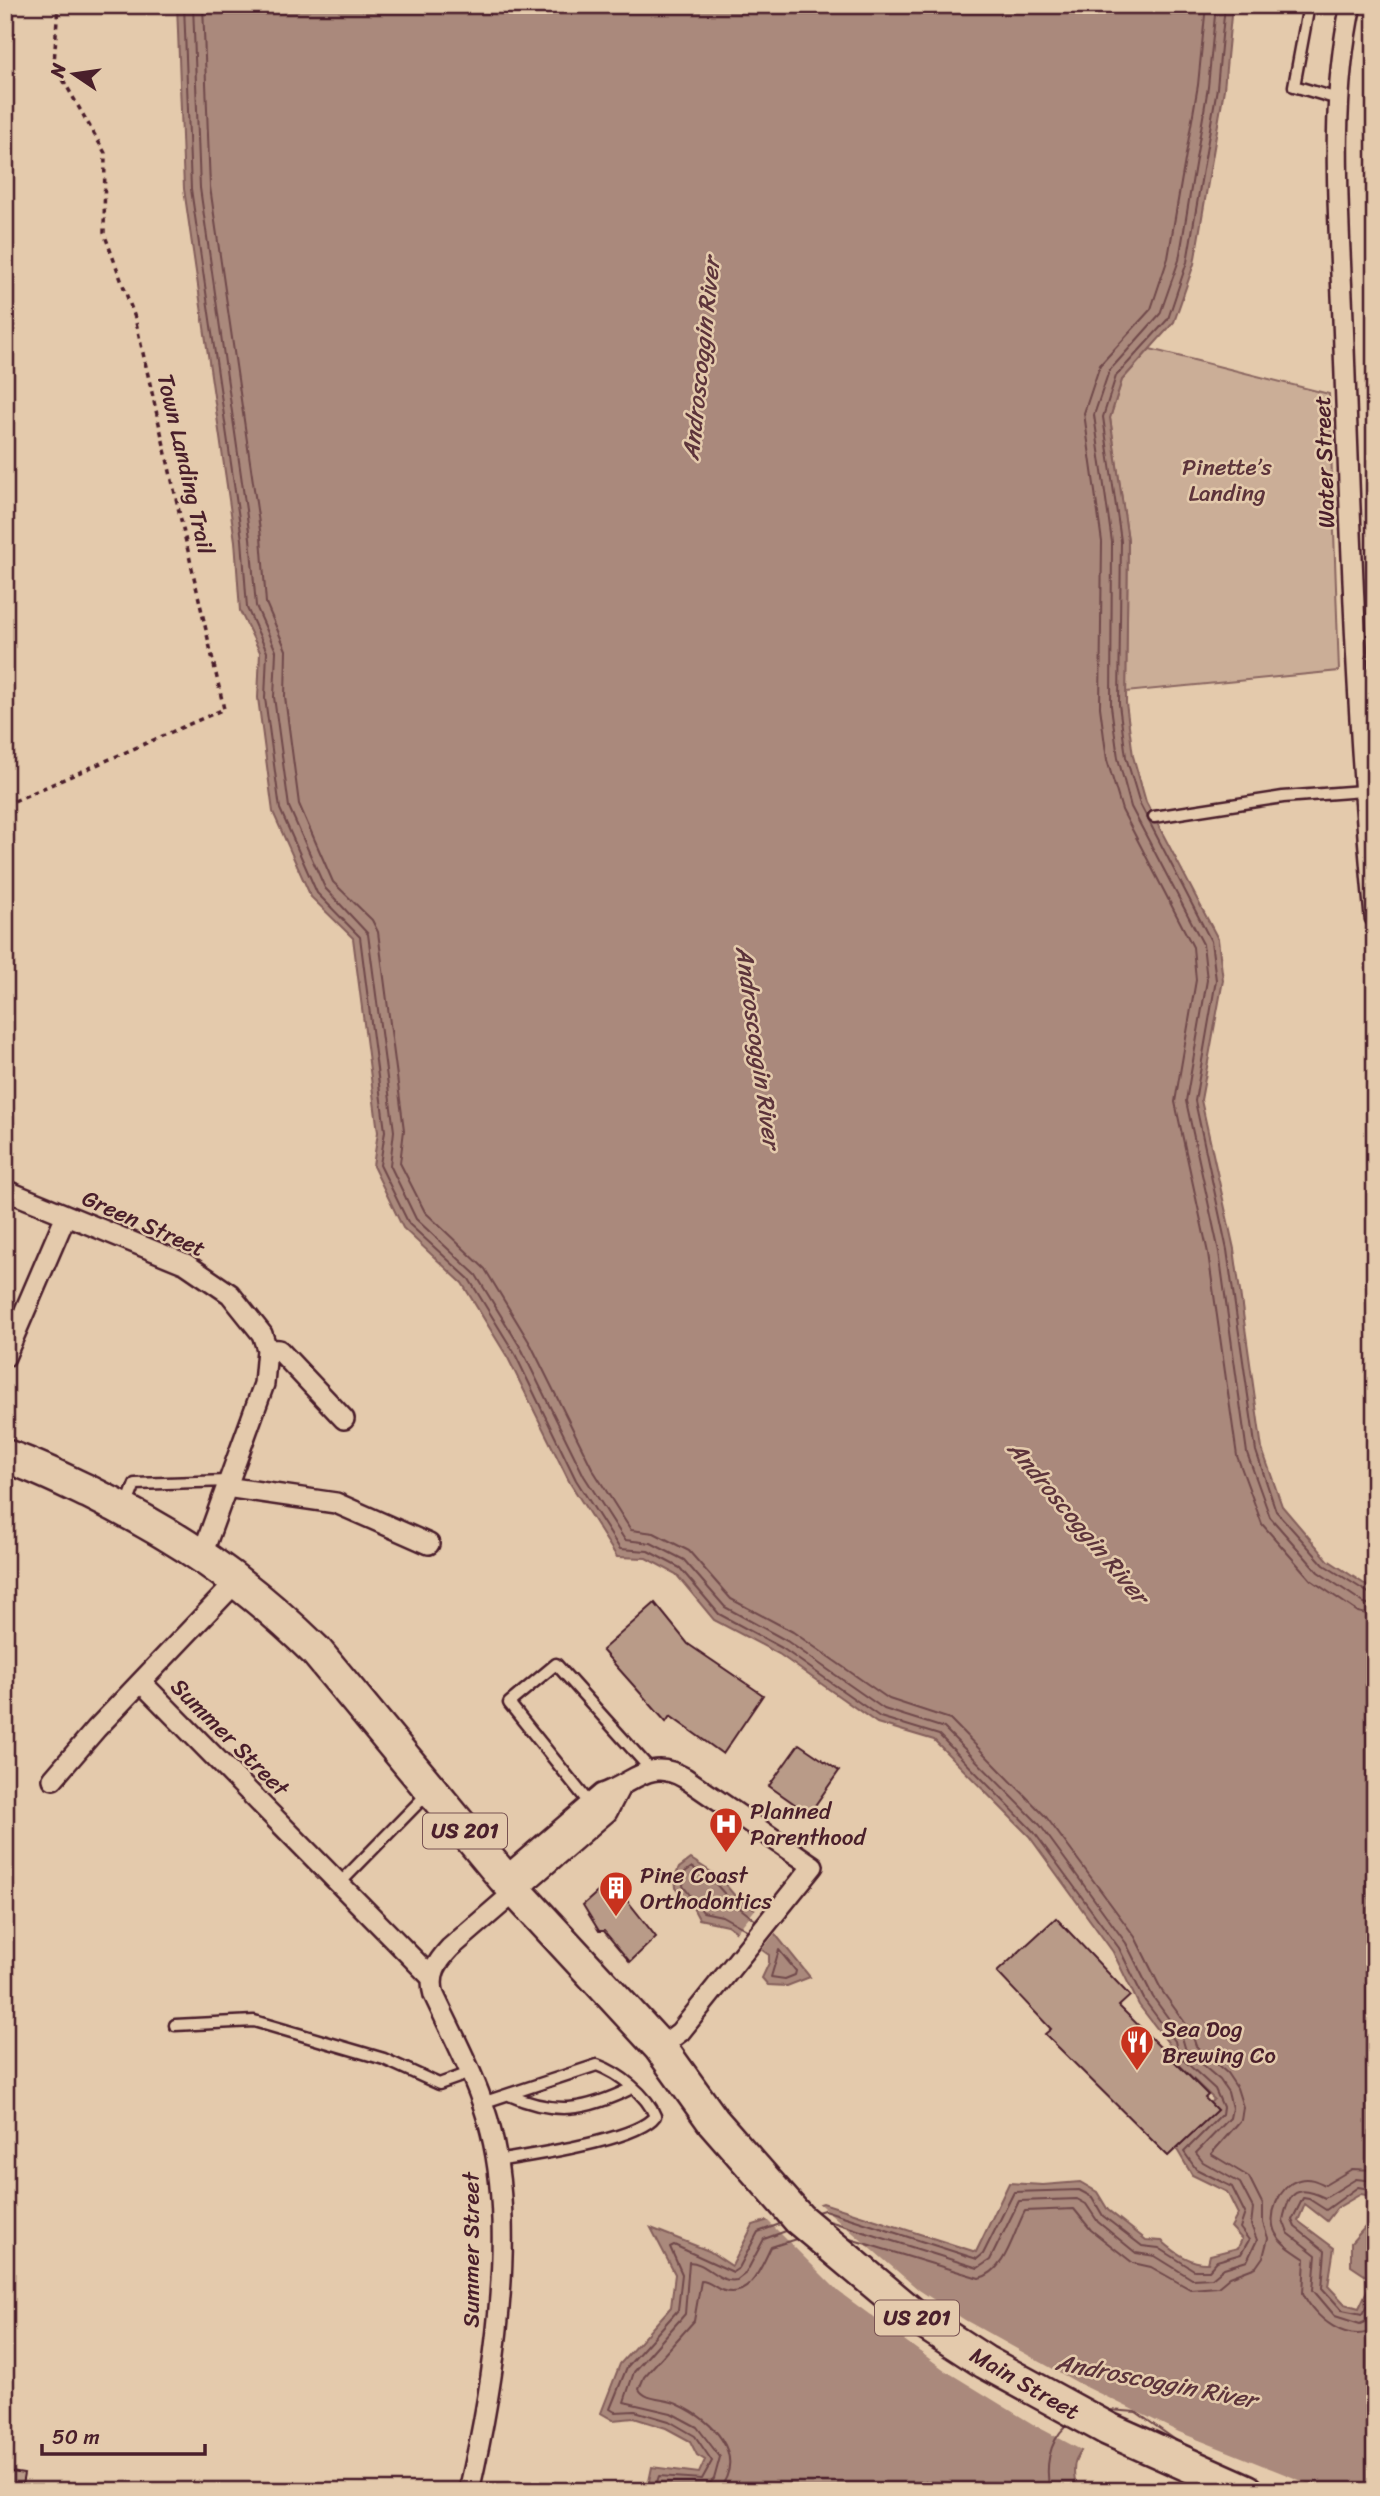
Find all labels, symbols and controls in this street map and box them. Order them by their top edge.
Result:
north arrow [38,38,108,108]
text: N [40,59,76,81]
water label: Androscoggin River [669,252,733,463]
street label: Town Landing Trail [145,370,226,559]
street label: Water Street [1302,395,1347,529]
park label: Pinette’s Landing [1182,447,1272,514]
water label: Androscoggin River [723,943,794,1155]
street label: Green Street [75,1178,212,1269]
water label: Androscoggin River [996,1430,1162,1616]
street label: Summer Street [160,1668,300,1808]
place label: Planned Parenthood [750,1791,868,1858]
hospital icon: Planned Parenthood [707,1805,745,1854]
road number: US 201 [423,1814,507,1848]
place label: Pine Coast Orthodontics [640,1855,772,1922]
building icon: Pine Coast Orthodontics [597,1869,635,1918]
place label: Sea Dog Brewing Co [1162,2009,1276,2076]
restaurant icon: Sea Dog Brewing Co [1118,2023,1156,2072]
street label: Summer Street [451,2171,492,2328]
road number: US 201 [875,2300,959,2336]
street label: Main Street [962,2335,1088,2432]
water label: Androscoggin River [1051,2341,1264,2422]
scale bar [42,2412,205,2456]
text: 50 m [52,2418,100,2456]

